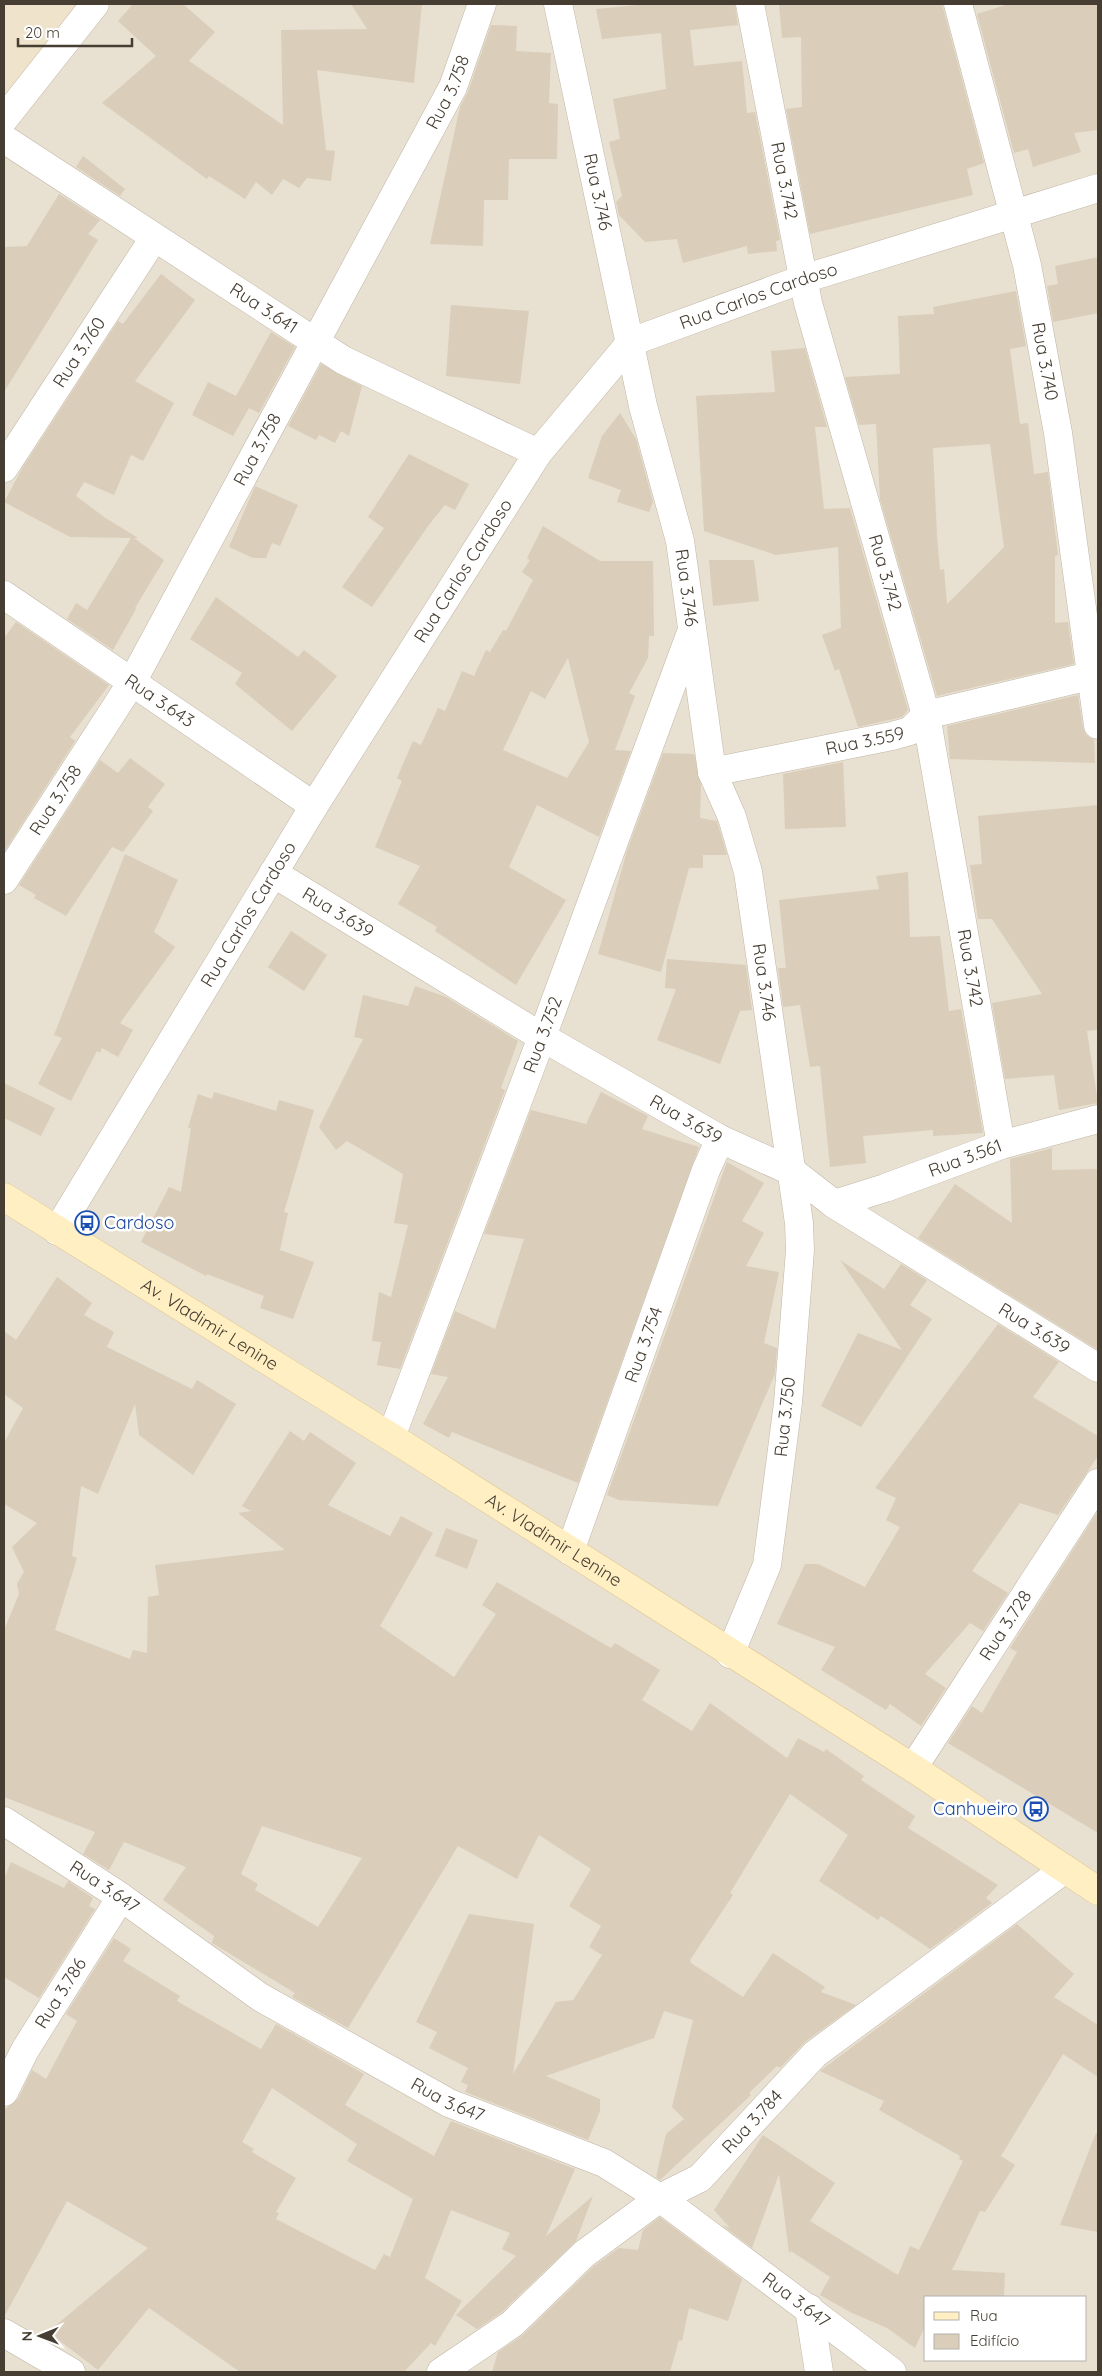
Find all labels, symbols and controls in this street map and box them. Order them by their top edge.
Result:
scale bar [18,15,131,47]
text: 20 m [25,23,60,42]
street label: Rua 3.758 [420,52,474,133]
street label: Rua 3.742 [766,140,804,221]
street label: Rua 3.746 [579,151,618,233]
street label: Rua Carlos Cardoso [676,257,840,334]
street label: Rua 3.641 [226,277,302,338]
street label: Rua 3.760 [48,312,110,392]
street label: Rua 3.740 [1027,320,1064,402]
street label: Rua 3.758 [228,409,286,490]
street label: Rua Carlos Cardoso [408,494,517,647]
street label: Rua 3.742 [864,531,908,613]
street label: Rua 3.746 [670,547,704,628]
street label: Rua 3.643 [120,668,199,732]
street label: Rua 3.559 [823,721,907,760]
street label: Rua 3.758 [24,760,86,840]
street label: Rua Carlos Cardoso [195,837,301,991]
street label: Rua 3.639 [298,882,378,943]
street label: Rua 3.742 [953,927,989,1009]
street label: Rua 3.746 [747,942,782,1023]
street label: Rua 3.752 [518,993,567,1076]
street label: Rua 3.639 [646,1089,727,1149]
street label: Rua 3.561 [925,1134,1005,1182]
bus stop icon: Cardoso [74,1210,100,1236]
place label: Cardoso [104,1211,174,1234]
street label: Av. Vladimir Lenine [137,1273,283,1375]
street label: Rua 3.639 [994,1297,1074,1359]
street label: Rua 3.754 [619,1303,667,1386]
street label: Rua 3.750 [769,1376,800,1458]
street label: Av. Vladimir Lenine [481,1488,627,1592]
street label: Rua 3.728 [974,1585,1036,1665]
bus stop icon: Canhueiro [1023,1796,1049,1822]
place label: Canhueiro [933,1797,1018,1820]
street label: Rua 3.647 [66,1855,144,1918]
street label: Rua 3.786 [29,1953,91,2033]
street label: Rua 3.647 [407,2072,488,2127]
street label: Rua 3.784 [716,2085,787,2158]
street label: Rua 3.647 [758,2267,835,2333]
legend [924,2296,1087,2361]
text: Rua [970,2306,998,2325]
north arrow [15,2311,65,2361]
text: N [18,2331,36,2342]
text: Edifício [970,2331,1019,2350]

